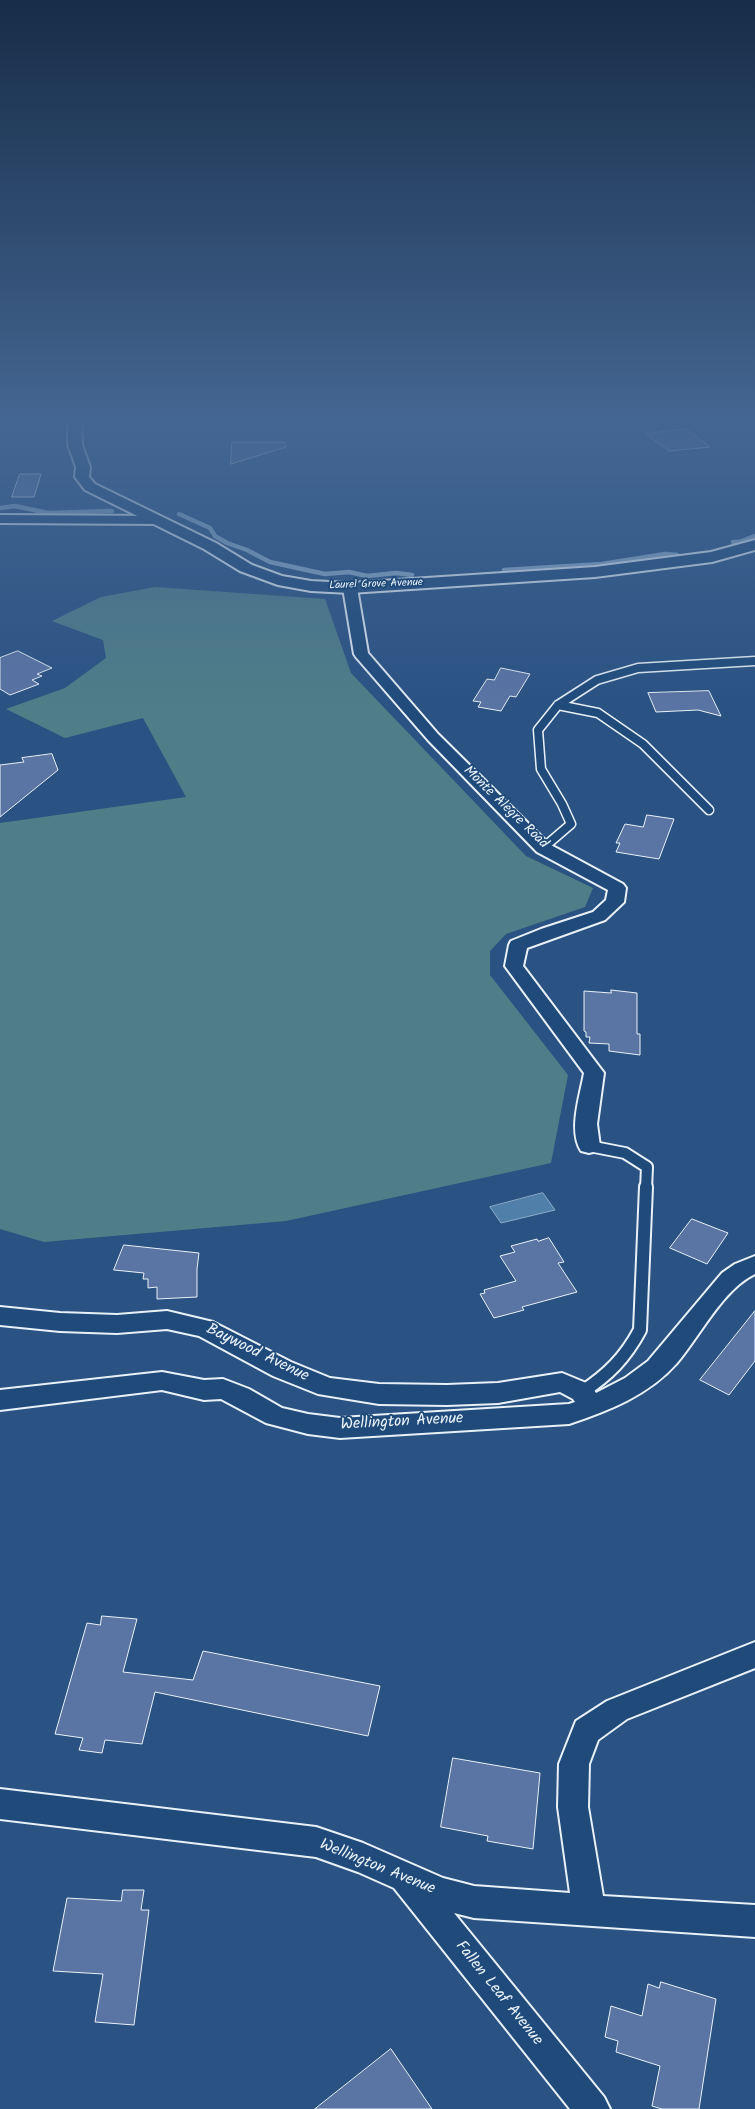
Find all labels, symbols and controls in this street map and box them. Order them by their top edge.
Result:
street label: Laurel Grove Avenue [329,577,423,593]
street label: Monte Alegre Road [459,763,551,853]
street label: Baywood Avenue [202,1321,312,1387]
street label: Wellington Avenue [340,1410,464,1436]
street label: Wellington Avenue [316,1836,438,1900]
street label: Fallen Leaf Avenue [450,1938,546,2050]

